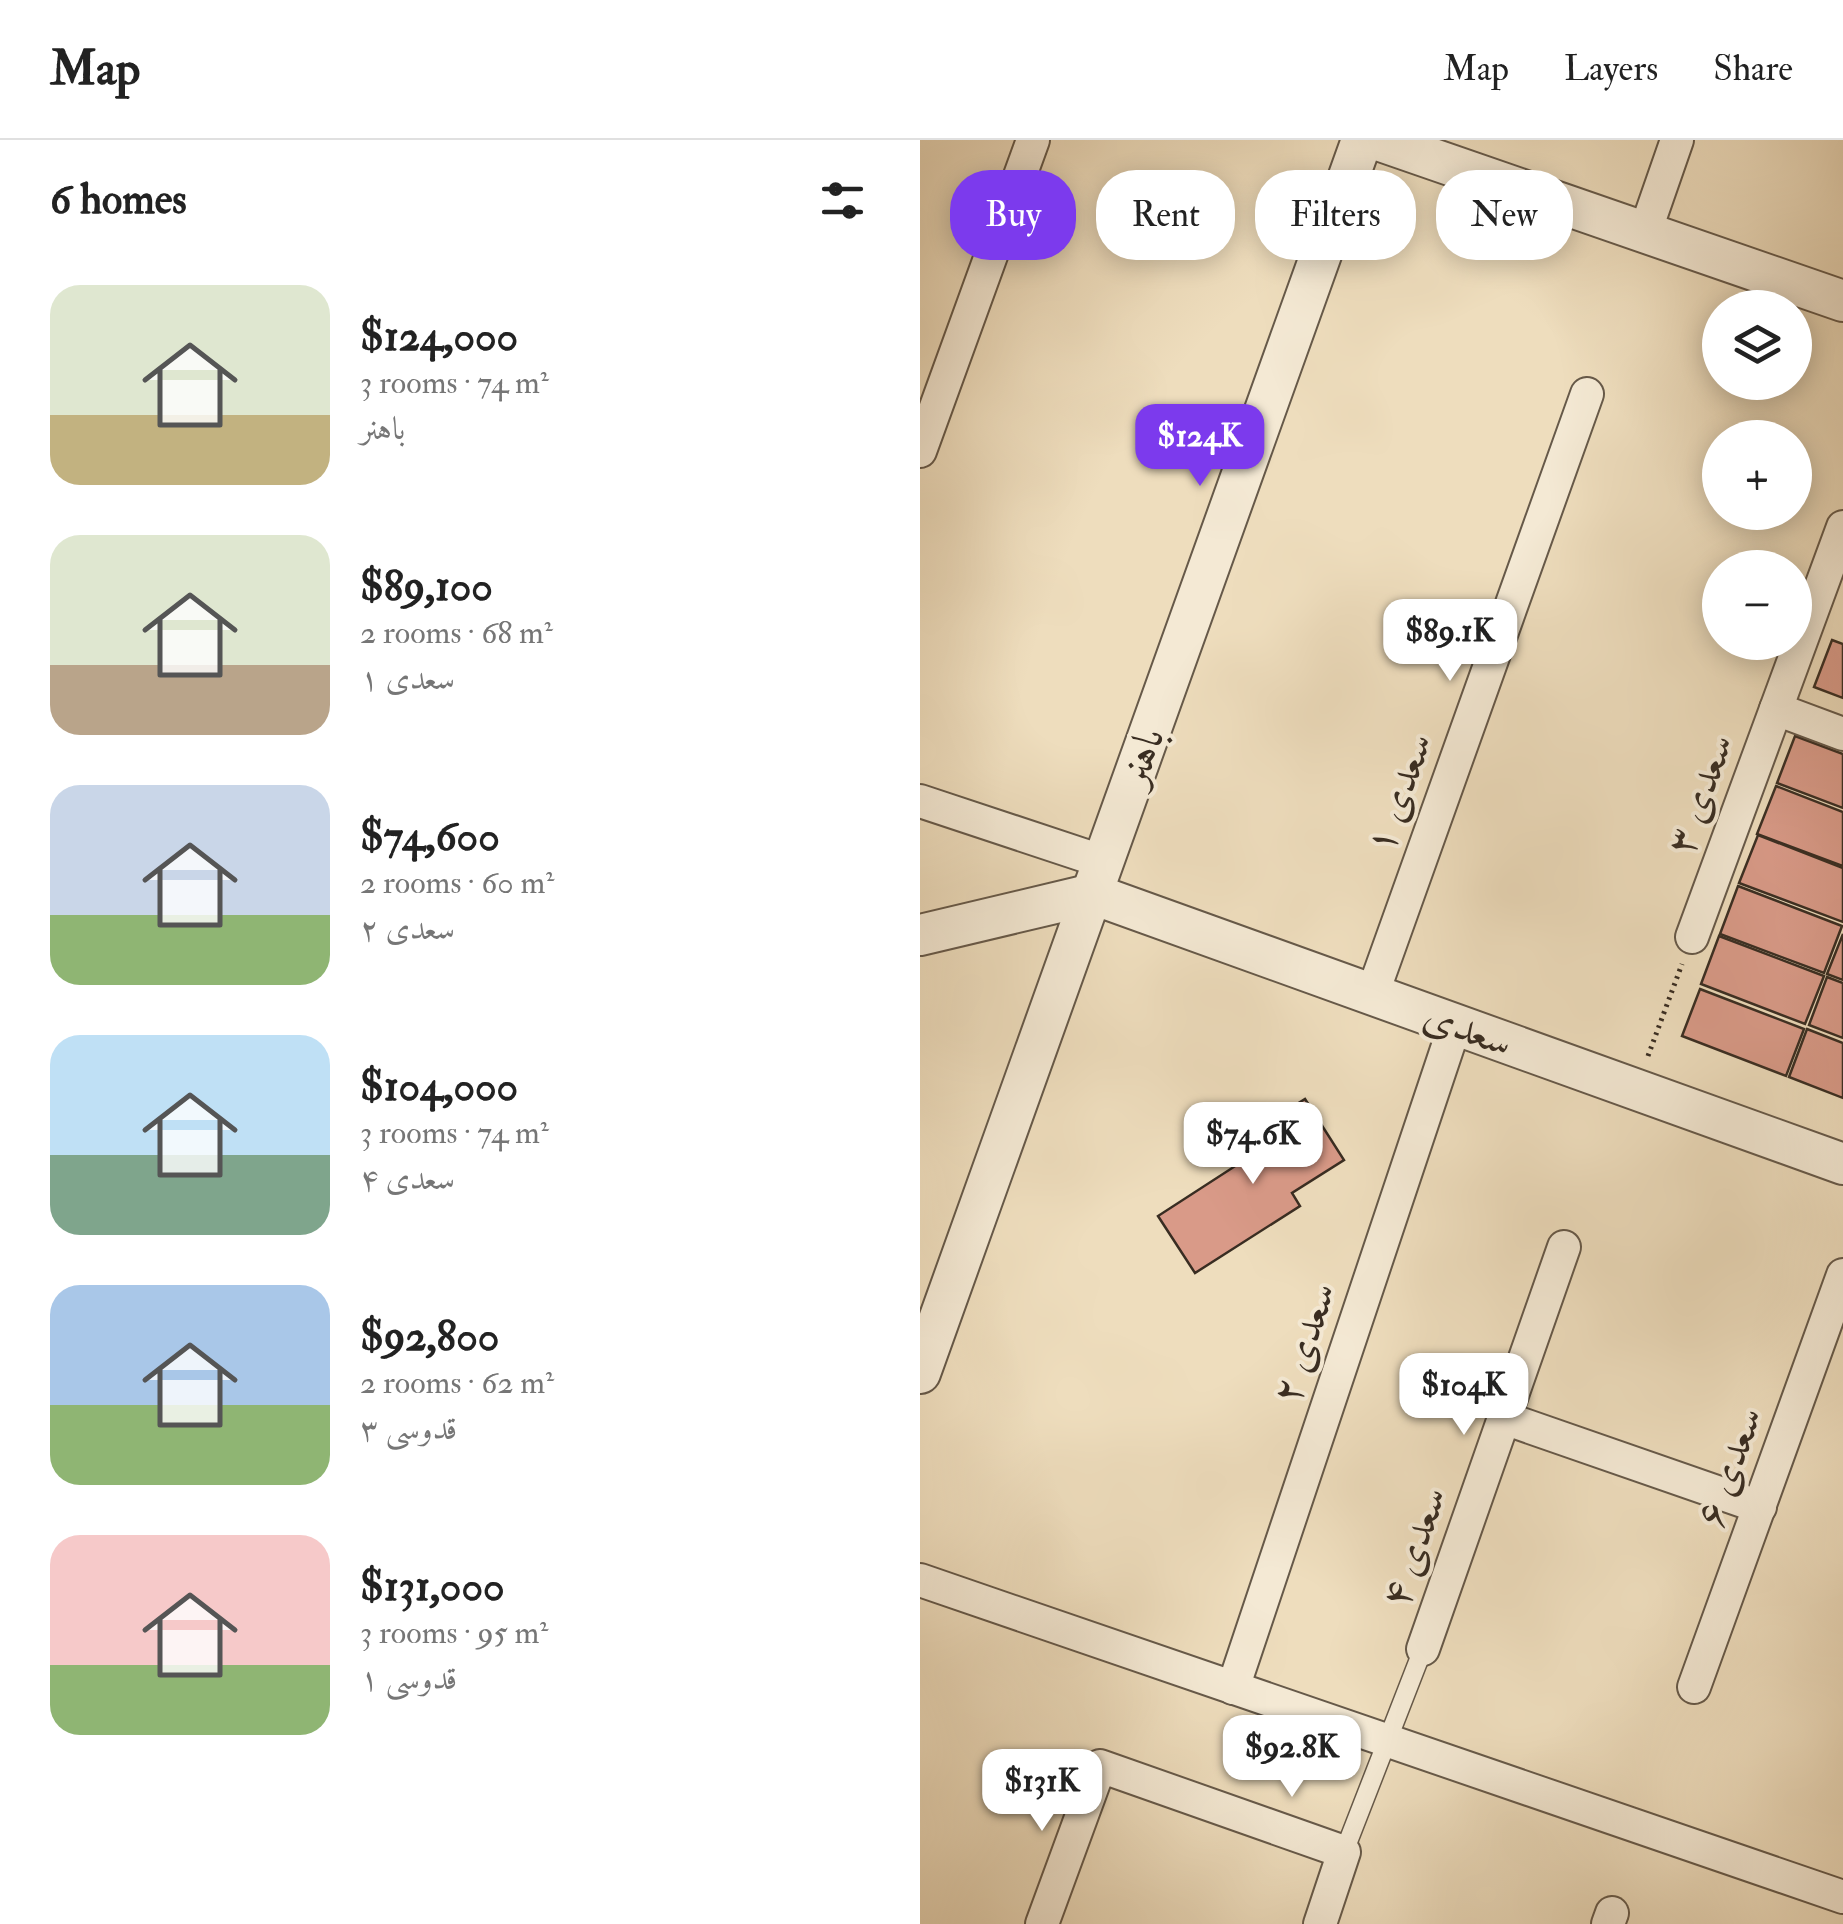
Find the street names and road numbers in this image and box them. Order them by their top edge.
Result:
street label: باهنر [1106,720,1177,798]
street label: سعدی ۱ [1353,726,1445,860]
street label: سعدی ۳ [1654,727,1746,861]
street label: سعدی [1416,989,1520,1069]
street label: سعدی ۲ [1260,1276,1348,1410]
street label: سعدی ۶ [1683,1400,1775,1534]
street label: سعدی ۴ [1369,1480,1459,1614]

